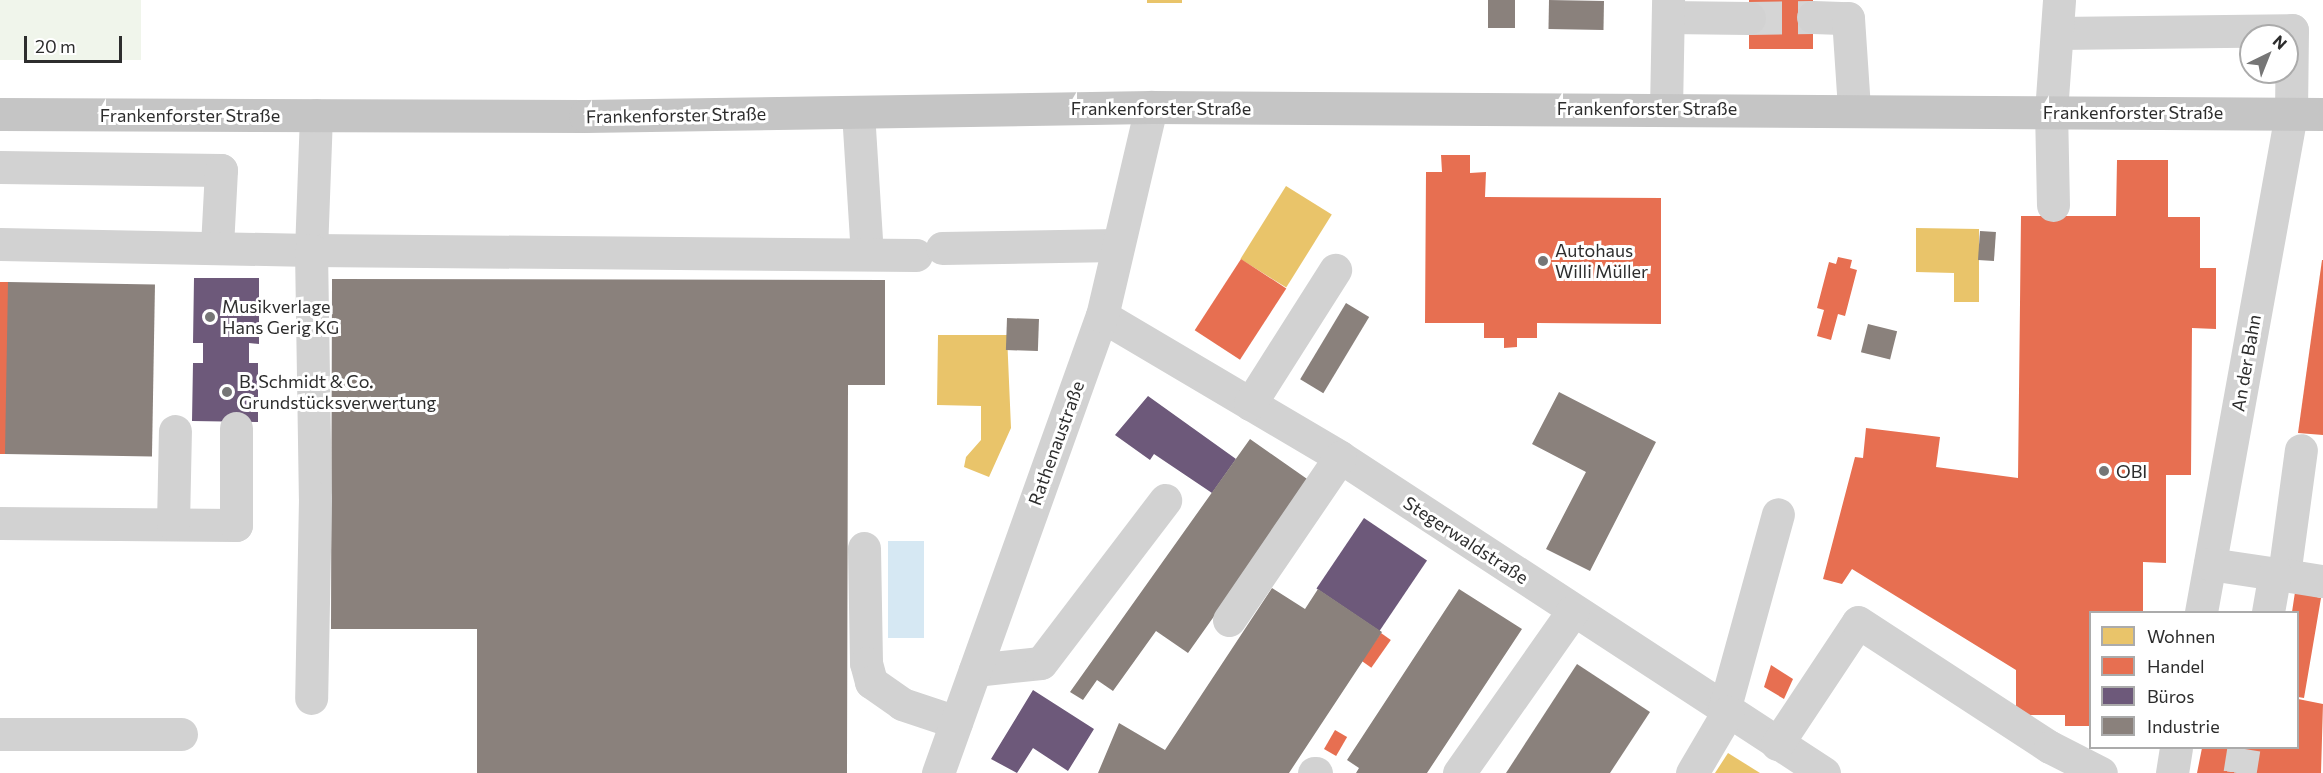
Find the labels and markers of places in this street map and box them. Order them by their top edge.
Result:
place label: Autohaus Willi Müller [1555,240,1648,282]
marker: Autohaus Willi Müller [1536,254,1550,268]
place label: Musikverlage Hans Gerig KG [222,296,339,338]
marker: Musikverlage Hans Gerig KG [203,310,217,324]
place label: B. Schmidt & Co. Grundstücksverwertung [239,371,436,413]
marker: B. Schmidt & Co. Grundstücksverwertung [220,385,234,399]
place label: OBI [2116,460,2147,482]
marker: OBI [2097,464,2111,478]

